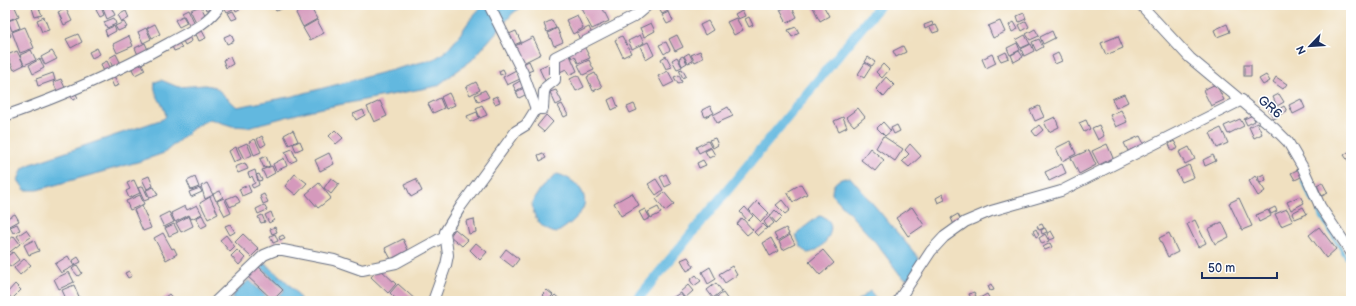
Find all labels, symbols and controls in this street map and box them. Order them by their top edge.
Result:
north arrow [1290,26,1330,66]
text: N [1294,44,1309,57]
street label: GR6 [1255,92,1285,122]
scale bar [1202,254,1277,280]
text: 50 m [1208,261,1235,276]

